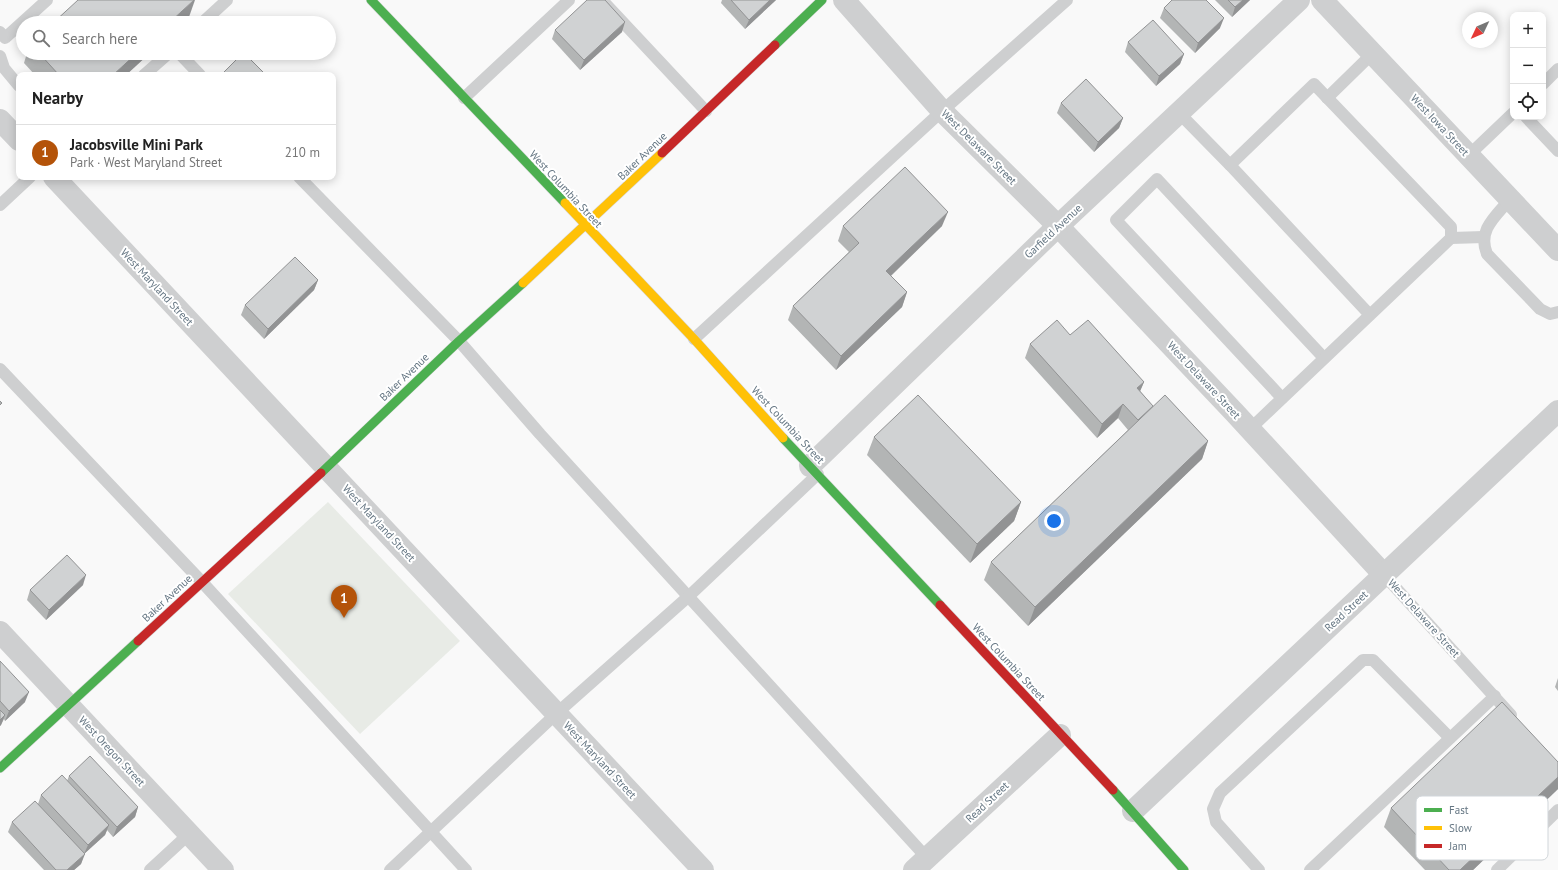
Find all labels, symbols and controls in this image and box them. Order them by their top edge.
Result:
north arrow [1462,12,1498,48]
map controls [1510,12,1546,120]
button: + [1510,12,1546,48]
search box [16,16,336,60]
icon: search [30,27,52,49]
text: Search here [62,29,138,48]
button: − [1510,48,1546,84]
button: locate [1510,84,1546,120]
text: Nearby [32,87,83,109]
street label: West Iowa Street [1408,91,1472,159]
street label: West Delaware Street [938,106,1020,188]
street label: Baker Avenue [614,129,670,183]
text: Jacobsville Mini Park [70,135,203,154]
text: 1 [41,144,49,161]
text: 210 m [285,144,320,161]
street label: West Columbia Street [527,147,606,231]
text: Park · West Maryland Street [70,154,222,171]
street label: Garfield Avenue [1021,201,1085,261]
street label: West Maryland Street [118,246,196,329]
street label: West Delaware Street [1164,338,1244,422]
street label: Baker Avenue [376,350,432,404]
street label: West Columbia Street [749,383,828,467]
street label: West Maryland Street [340,482,418,565]
your location [1044,511,1064,531]
street label: Baker Avenue [139,571,195,625]
street label: West Delaware Street [1385,576,1463,660]
pin: 1 [331,585,357,618]
street label: Read Street [1321,587,1371,635]
street label: West Columbia Street [970,620,1049,704]
street label: West Oregon Street [76,713,148,789]
street label: West Maryland Street [561,719,639,802]
street label: Read Street [962,778,1012,826]
legend [1416,796,1548,860]
text: Fast [1449,803,1469,817]
text: Slow [1449,821,1472,835]
text: Jam [1448,839,1467,853]

